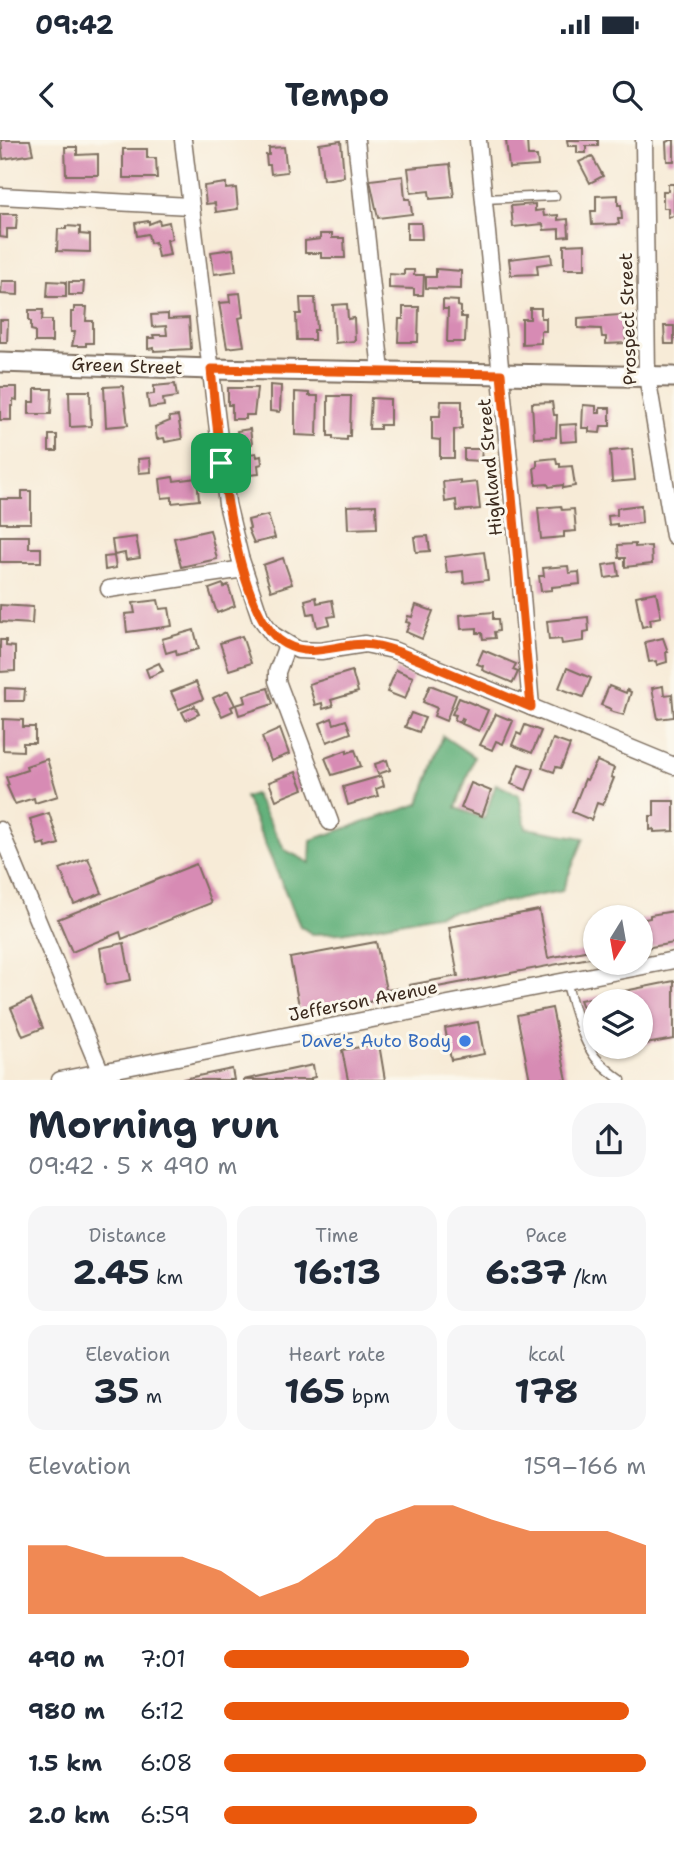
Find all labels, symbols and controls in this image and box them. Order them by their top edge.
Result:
text: 09:42 [35,7,114,42]
text: Tempo [285,73,389,116]
icon: back [28,76,66,114]
icon: search [608,76,646,114]
street label: Prospect Street [614,252,642,386]
street label: Green Street [71,352,183,380]
street label: Highland Street [472,397,508,537]
pin [191,433,251,493]
icon: arrive [202,444,240,482]
north arrow [583,905,653,975]
map controls [583,905,653,1059]
street label: Jefferson Avenue [287,975,439,1027]
button: layers [583,989,653,1059]
place label: Dave's Auto Body [301,1029,451,1053]
marker: Dave's Auto Body [457,1033,473,1049]
text: Morning run [28,1099,279,1150]
button: share [572,1103,646,1177]
text: 09:42 · 5 × 490 m [28,1151,237,1181]
text: Distance [89,1223,167,1248]
text: Time [315,1223,359,1248]
text: Pace [525,1223,567,1248]
text: 2.45 [72,1248,150,1295]
text: 16:13 [293,1248,381,1295]
text: 6:37 [485,1248,567,1295]
text: km [150,1265,183,1290]
text: /km [567,1265,607,1290]
text: Elevation [85,1342,170,1367]
text: Heart rate [289,1342,385,1367]
text: kcal [528,1342,565,1367]
text: 35 [93,1367,139,1414]
text: 165 [284,1367,345,1414]
text: 178 [514,1367,578,1414]
text: m [139,1384,162,1409]
text: bpm [345,1384,390,1409]
text: Elevation [28,1451,131,1481]
text: 159–166 m [523,1451,646,1481]
text: 490 m [28,1644,104,1674]
text: 7:01 [140,1644,186,1674]
text: 980 m [28,1696,105,1726]
text: 6:12 [140,1696,185,1726]
text: 1.5 km [28,1748,102,1778]
text: 6:08 [140,1748,193,1778]
text: 2.0 km [28,1800,110,1830]
text: 6:59 [140,1800,190,1830]

